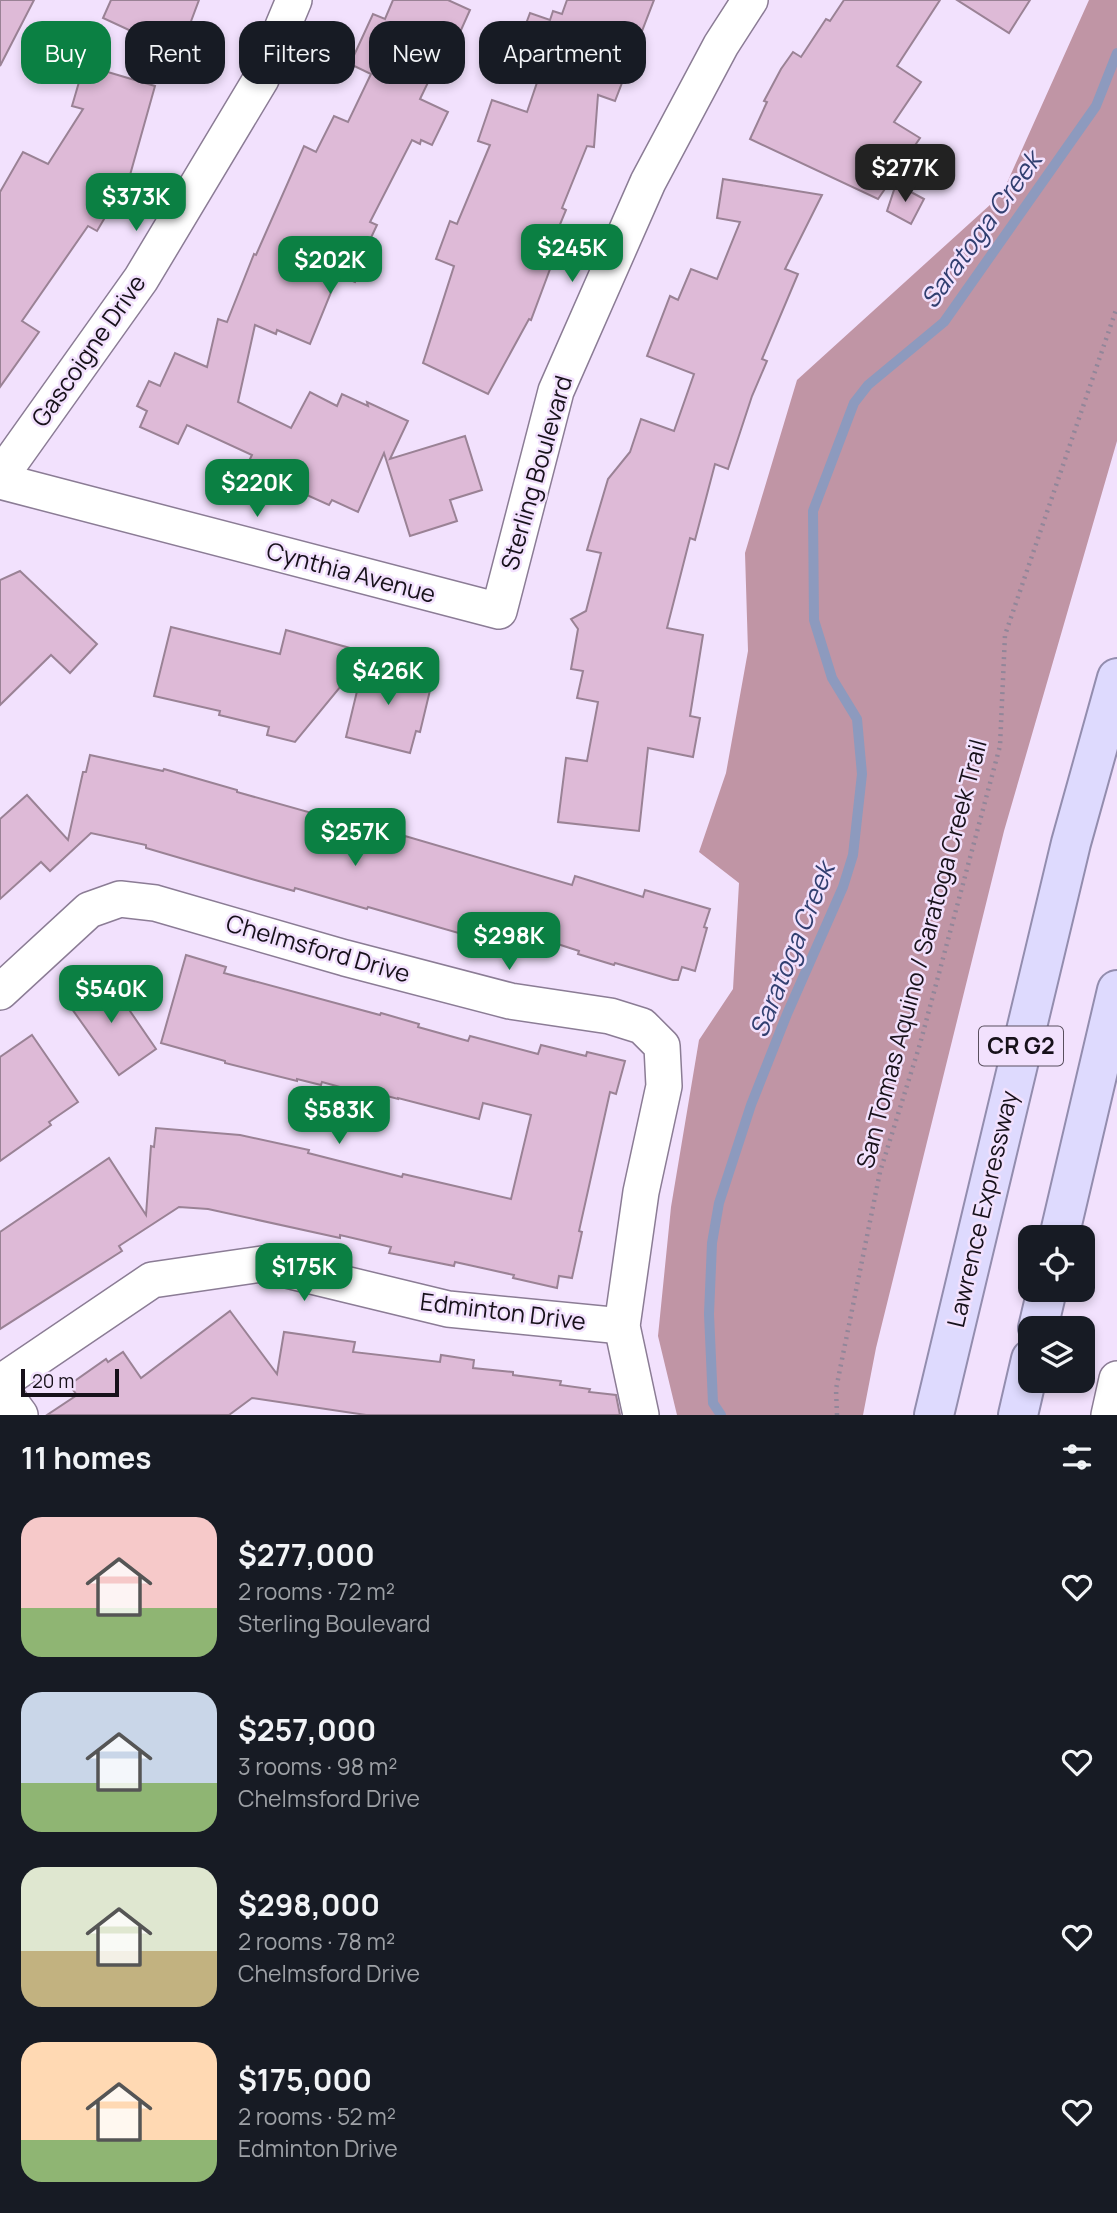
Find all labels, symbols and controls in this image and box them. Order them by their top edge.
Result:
chip: Buy [21,21,111,84]
chip: Rent [125,21,225,84]
chip: Filters [239,21,355,84]
chip: New [369,21,465,84]
chip: Apartment [479,21,646,84]
water label: Saratoga Creek [911,141,1052,315]
pin: $277K [856,144,954,204]
text: $277K [871,151,939,183]
pin: $373K [87,174,185,233]
text: $373K [102,180,170,212]
pin: $245K [523,224,621,284]
text: $245K [537,231,607,263]
pin: $202K [281,236,379,296]
text: $202K [294,243,366,275]
street label: Gascoigne Drive [23,267,153,433]
street label: Sterling Boulevard [492,372,579,574]
pin: $220K [208,460,306,519]
text: $220K [221,466,293,498]
street label: Cynthia Avenue [263,533,440,610]
pin: $426K [339,648,437,707]
text: $426K [352,654,424,686]
street label: San Tomas Aquino / Saratoga Creek Trail [847,735,994,1172]
pin: $257K [306,808,404,868]
text: $257K [321,815,389,847]
water label: Saratoga Creek [740,853,844,1042]
street label: Chelmsford Drive [223,906,414,990]
pin: $298K [460,912,558,972]
text: $298K [473,919,545,951]
pin: $540K [62,965,160,1025]
text: $540K [75,972,147,1004]
road number: CR G2 [979,1026,1063,1065]
pin: $583K [290,1086,388,1146]
street label: Lawrence Expressway [938,1087,1025,1330]
text: $583K [304,1093,374,1125]
map controls [1018,1225,1095,1393]
button: locate [1018,1225,1095,1302]
pin: $175K [255,1244,353,1303]
text: $175K [271,1250,337,1282]
street label: Edminton Drive [418,1284,588,1337]
button: layers [1018,1316,1095,1393]
scale bar [21,1366,119,1398]
text: 20 m [32,1368,74,1394]
text: 11 homes [21,1437,152,1478]
icon: filters [1058,1438,1096,1476]
text: $277,000 [238,1534,375,1575]
icon: home [77,1545,161,1629]
icon: heart [1058,1568,1096,1606]
text: 2 rooms · 72 m² [238,1575,395,1607]
text: Sterling Boulevard [238,1607,430,1639]
text: $257,000 [238,1709,376,1750]
icon: home [77,1720,161,1804]
icon: heart [1058,1743,1096,1781]
text: 3 rooms · 98 m² [238,1750,398,1782]
text: Chelmsford Drive [238,1782,420,1814]
text: $298,000 [238,1884,380,1925]
icon: home [77,1895,161,1979]
icon: heart [1058,1918,1096,1956]
text: 2 rooms · 78 m² [238,1925,395,1957]
text: Chelmsford Drive [238,1957,420,1989]
text: $175,000 [238,2059,372,2100]
icon: home [77,2070,161,2154]
icon: heart [1058,2093,1096,2131]
text: 2 rooms · 52 m² [238,2100,396,2132]
text: Edminton Drive [238,2132,398,2164]

